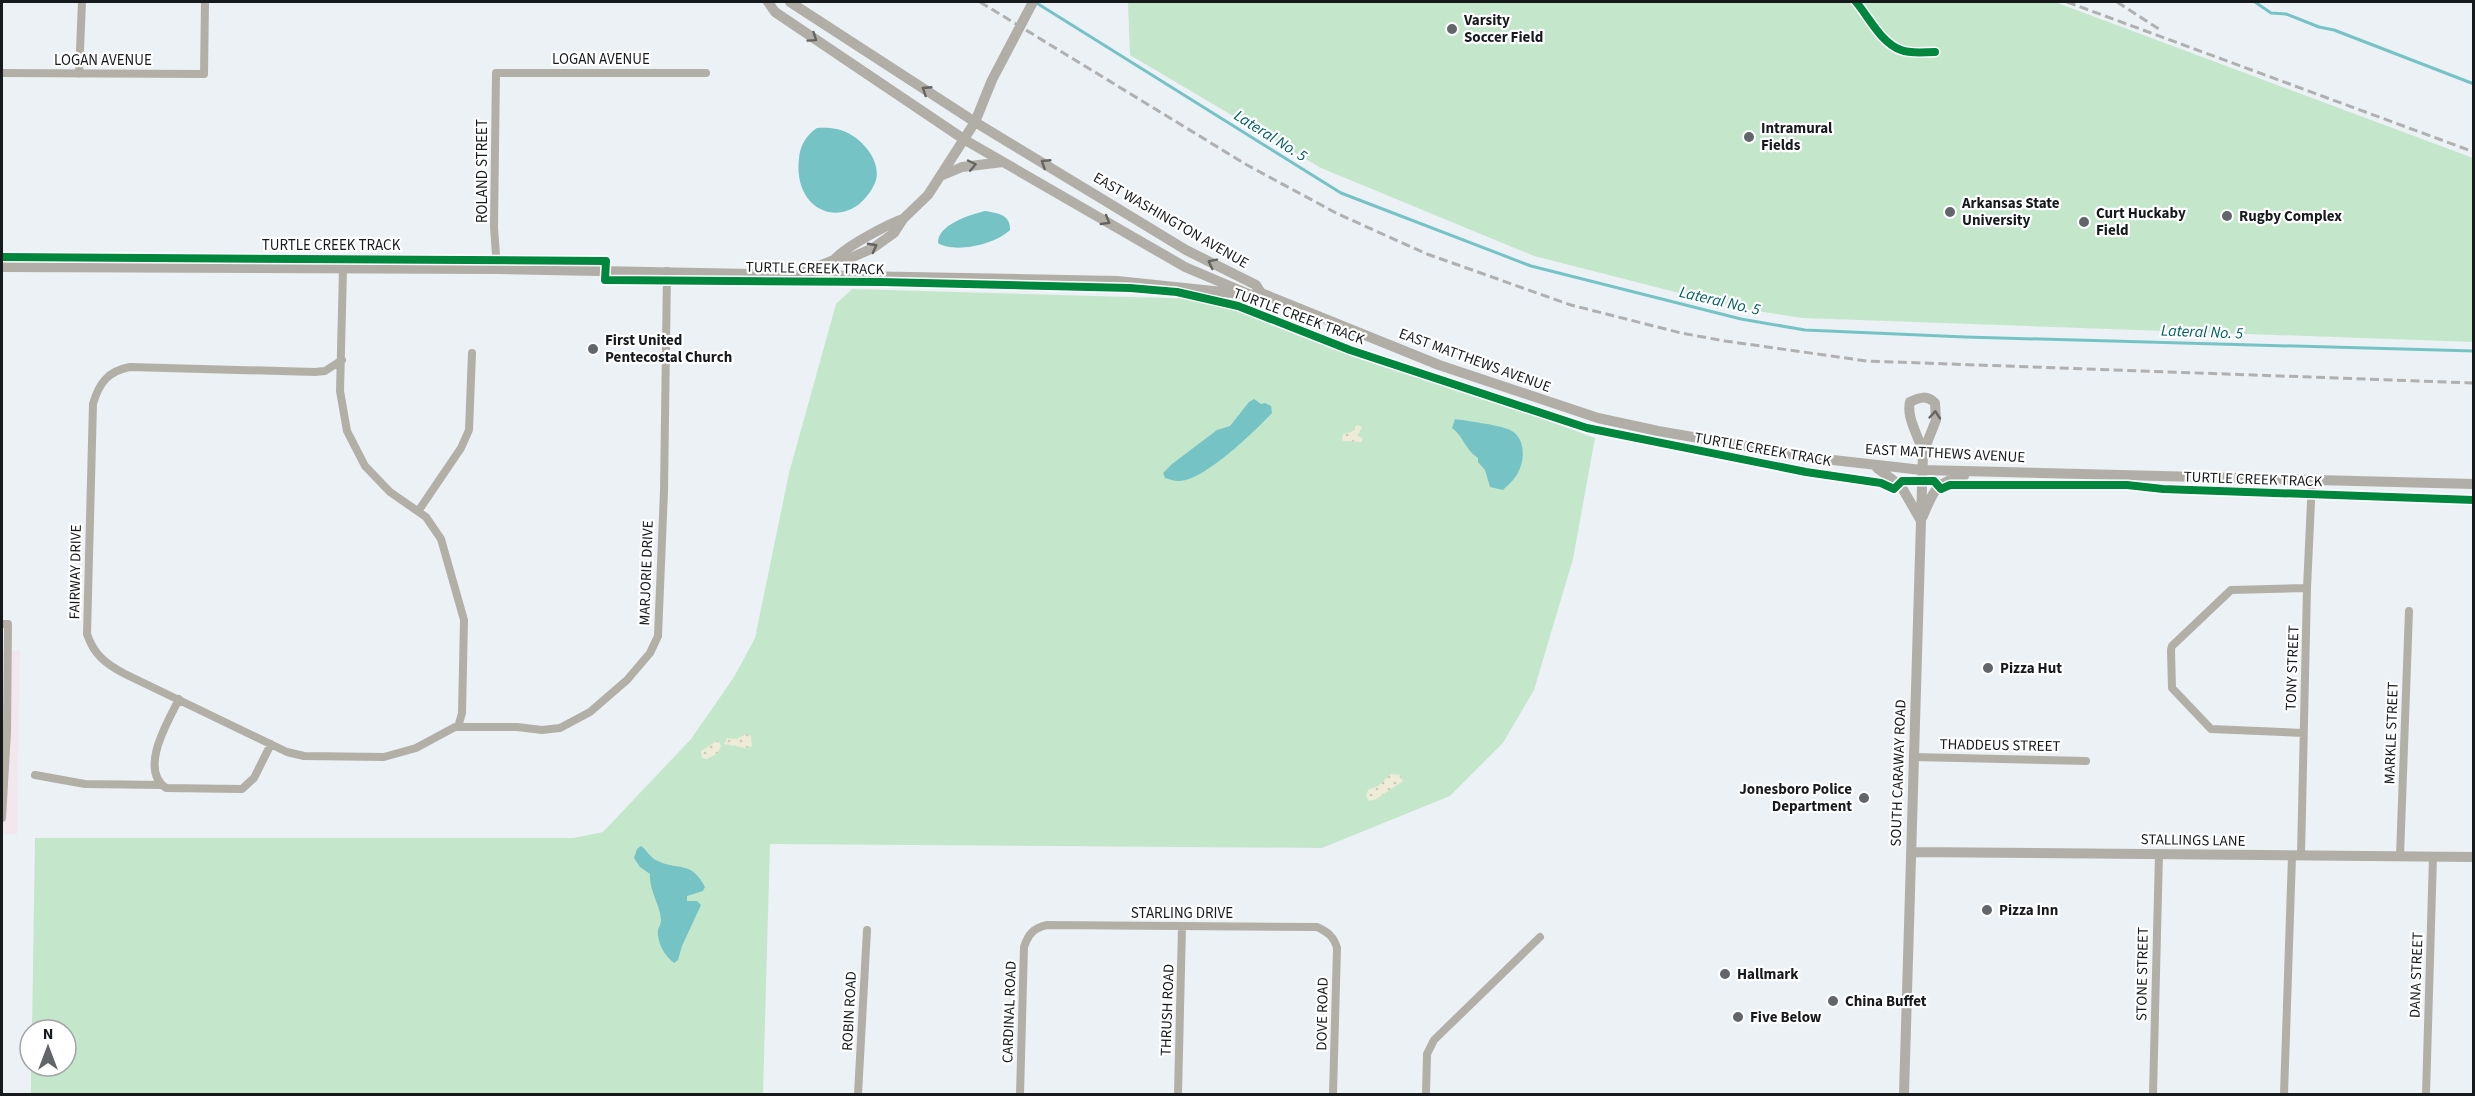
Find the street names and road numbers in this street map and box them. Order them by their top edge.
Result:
street label: LOGAN AVENUE [552,49,650,70]
street label: LOGAN AVENUE [54,50,152,71]
street label: ROLAND STREET [472,119,493,223]
street label: EAST WASHINGTON AVENUE [1089,167,1252,274]
street label: TURTLE CREEK TRACK [262,235,401,256]
street label: TURTLE CREEK TRACK [745,257,885,280]
street label: TURTLE CREEK TRACK [1230,283,1368,350]
street label: EAST MATTHEWS AVENUE [1396,323,1554,398]
street label: TURTLE CREEK TRACK [1693,427,1833,472]
street label: EAST MATTHEWS AVENUE [1864,439,2026,468]
street label: TURTLE CREEK TRACK [2183,467,2323,492]
street label: MARJORIE DRIVE [634,520,659,626]
street label: FAIRWAY DRIVE [64,524,87,620]
street label: TONY STREET [2281,625,2304,711]
street label: MARKLE STREET [2379,681,2404,785]
street label: SOUTH CARAWAY ROAD [1885,699,1912,847]
street label: THADDEUS STREET [1939,734,2061,757]
street label: STALLINGS LANE [2140,829,2246,852]
street label: STARLING DRIVE [1131,903,1233,924]
street label: STONE STREET [2131,927,2154,1021]
street label: DANA STREET [2405,932,2428,1018]
street label: CARDINAL ROAD [997,961,1022,1063]
street label: THRUSH ROAD [1155,963,1180,1057]
street label: ROBIN ROAD [837,971,862,1051]
street label: DOVE ROAD [1311,977,1334,1051]

